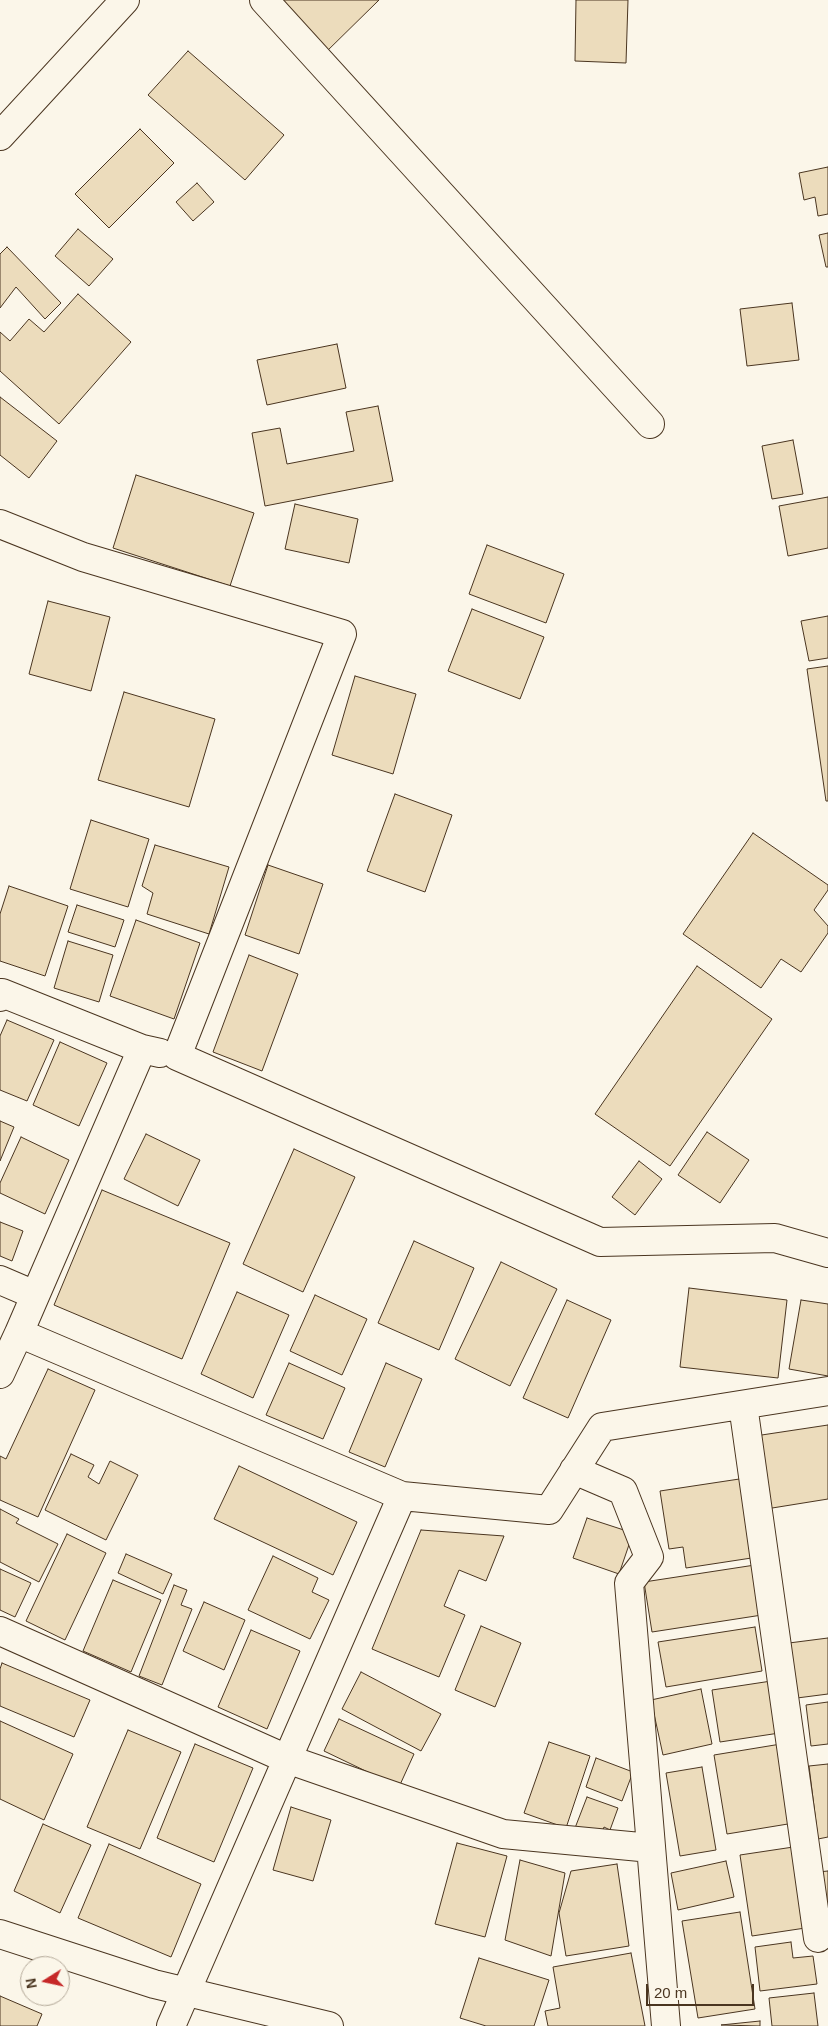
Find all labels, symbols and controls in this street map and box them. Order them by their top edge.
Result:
north arrow [20,1956,70,2006]
scale bar [648,1974,756,2006]
text: N [22,1977,40,1990]
text: 20 m [654,1984,687,2001]

